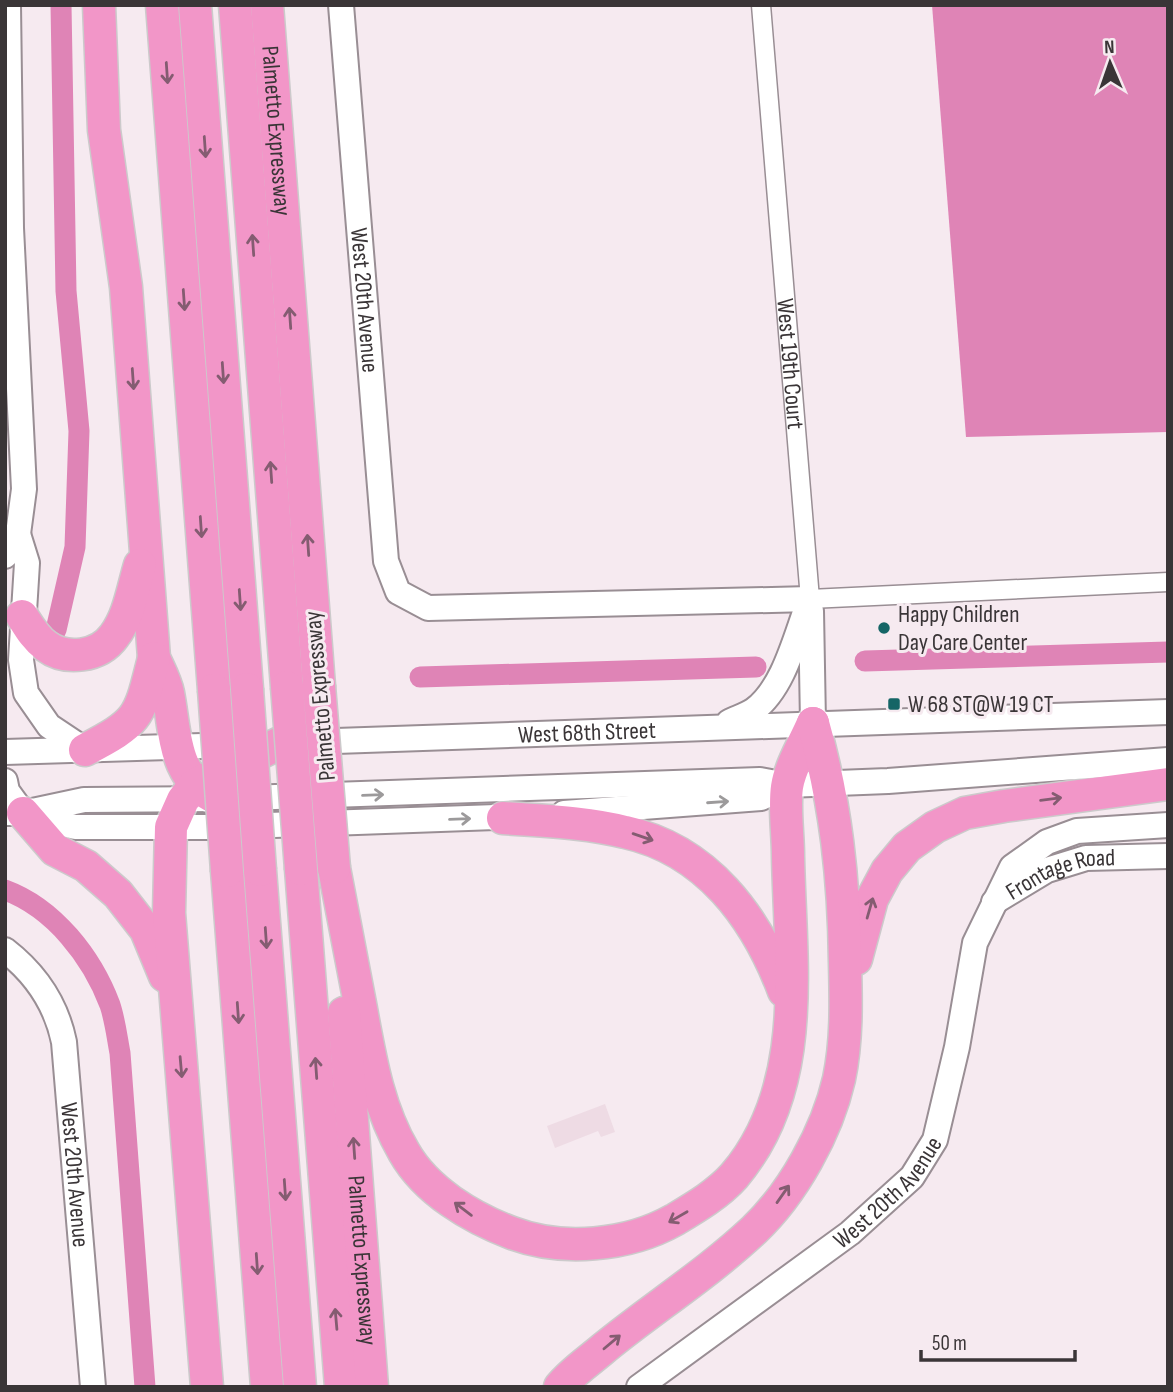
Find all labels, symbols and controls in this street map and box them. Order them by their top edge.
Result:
north arrow [1075,28,1145,98]
text: N [1104,36,1115,59]
street label: Palmetto Expressway [256,45,298,217]
one-way arrow [161,62,174,85]
one-way arrow [199,135,212,157]
street label: West 20th Avenue [345,226,385,374]
one-way arrow [247,234,260,257]
one-way arrow [178,288,191,311]
street label: West 19th Court [771,297,810,430]
one-way arrow [284,307,297,330]
one-way arrow [217,362,230,384]
one-way arrow [127,368,140,390]
one-way arrow [264,461,277,484]
one-way arrow [195,515,208,538]
one-way arrow [301,534,314,556]
one-way arrow [234,588,247,611]
place label: Happy Children Day Care Center [898,600,1028,657]
street label: Palmetto Expressway [298,610,342,782]
marker: Happy Children Day Care Center [876,620,892,636]
place label: W 68 ST@W 19 CT [908,690,1054,719]
marker: W 68 ST@W 19 CT [886,696,902,712]
street label: West 68th Street [517,715,656,749]
one-way arrow [362,788,385,801]
one-way arrow [1039,793,1062,806]
one-way arrow [706,795,728,808]
one-way arrow [448,812,471,826]
one-way arrow [631,832,653,844]
street label: Frontage Road [1000,843,1115,906]
one-way arrow [864,898,877,920]
one-way arrow [260,927,273,949]
one-way arrow [232,1001,245,1024]
one-way arrow [175,1056,188,1078]
one-way arrow [309,1057,322,1079]
street label: West 20th Avenue [55,1101,96,1248]
street label: West 20th Avenue [828,1131,948,1255]
one-way arrow [347,1137,360,1159]
street label: Palmetto Expressway [342,1174,383,1346]
one-way arrow [279,1178,292,1200]
one-way arrow [776,1185,790,1204]
one-way arrow [453,1202,472,1217]
one-way arrow [669,1210,689,1224]
one-way arrow [251,1252,264,1275]
one-way arrow [329,1308,342,1331]
scale bar [921,1318,1075,1362]
text: 50 m [932,1331,967,1356]
one-way arrow [602,1334,620,1350]

